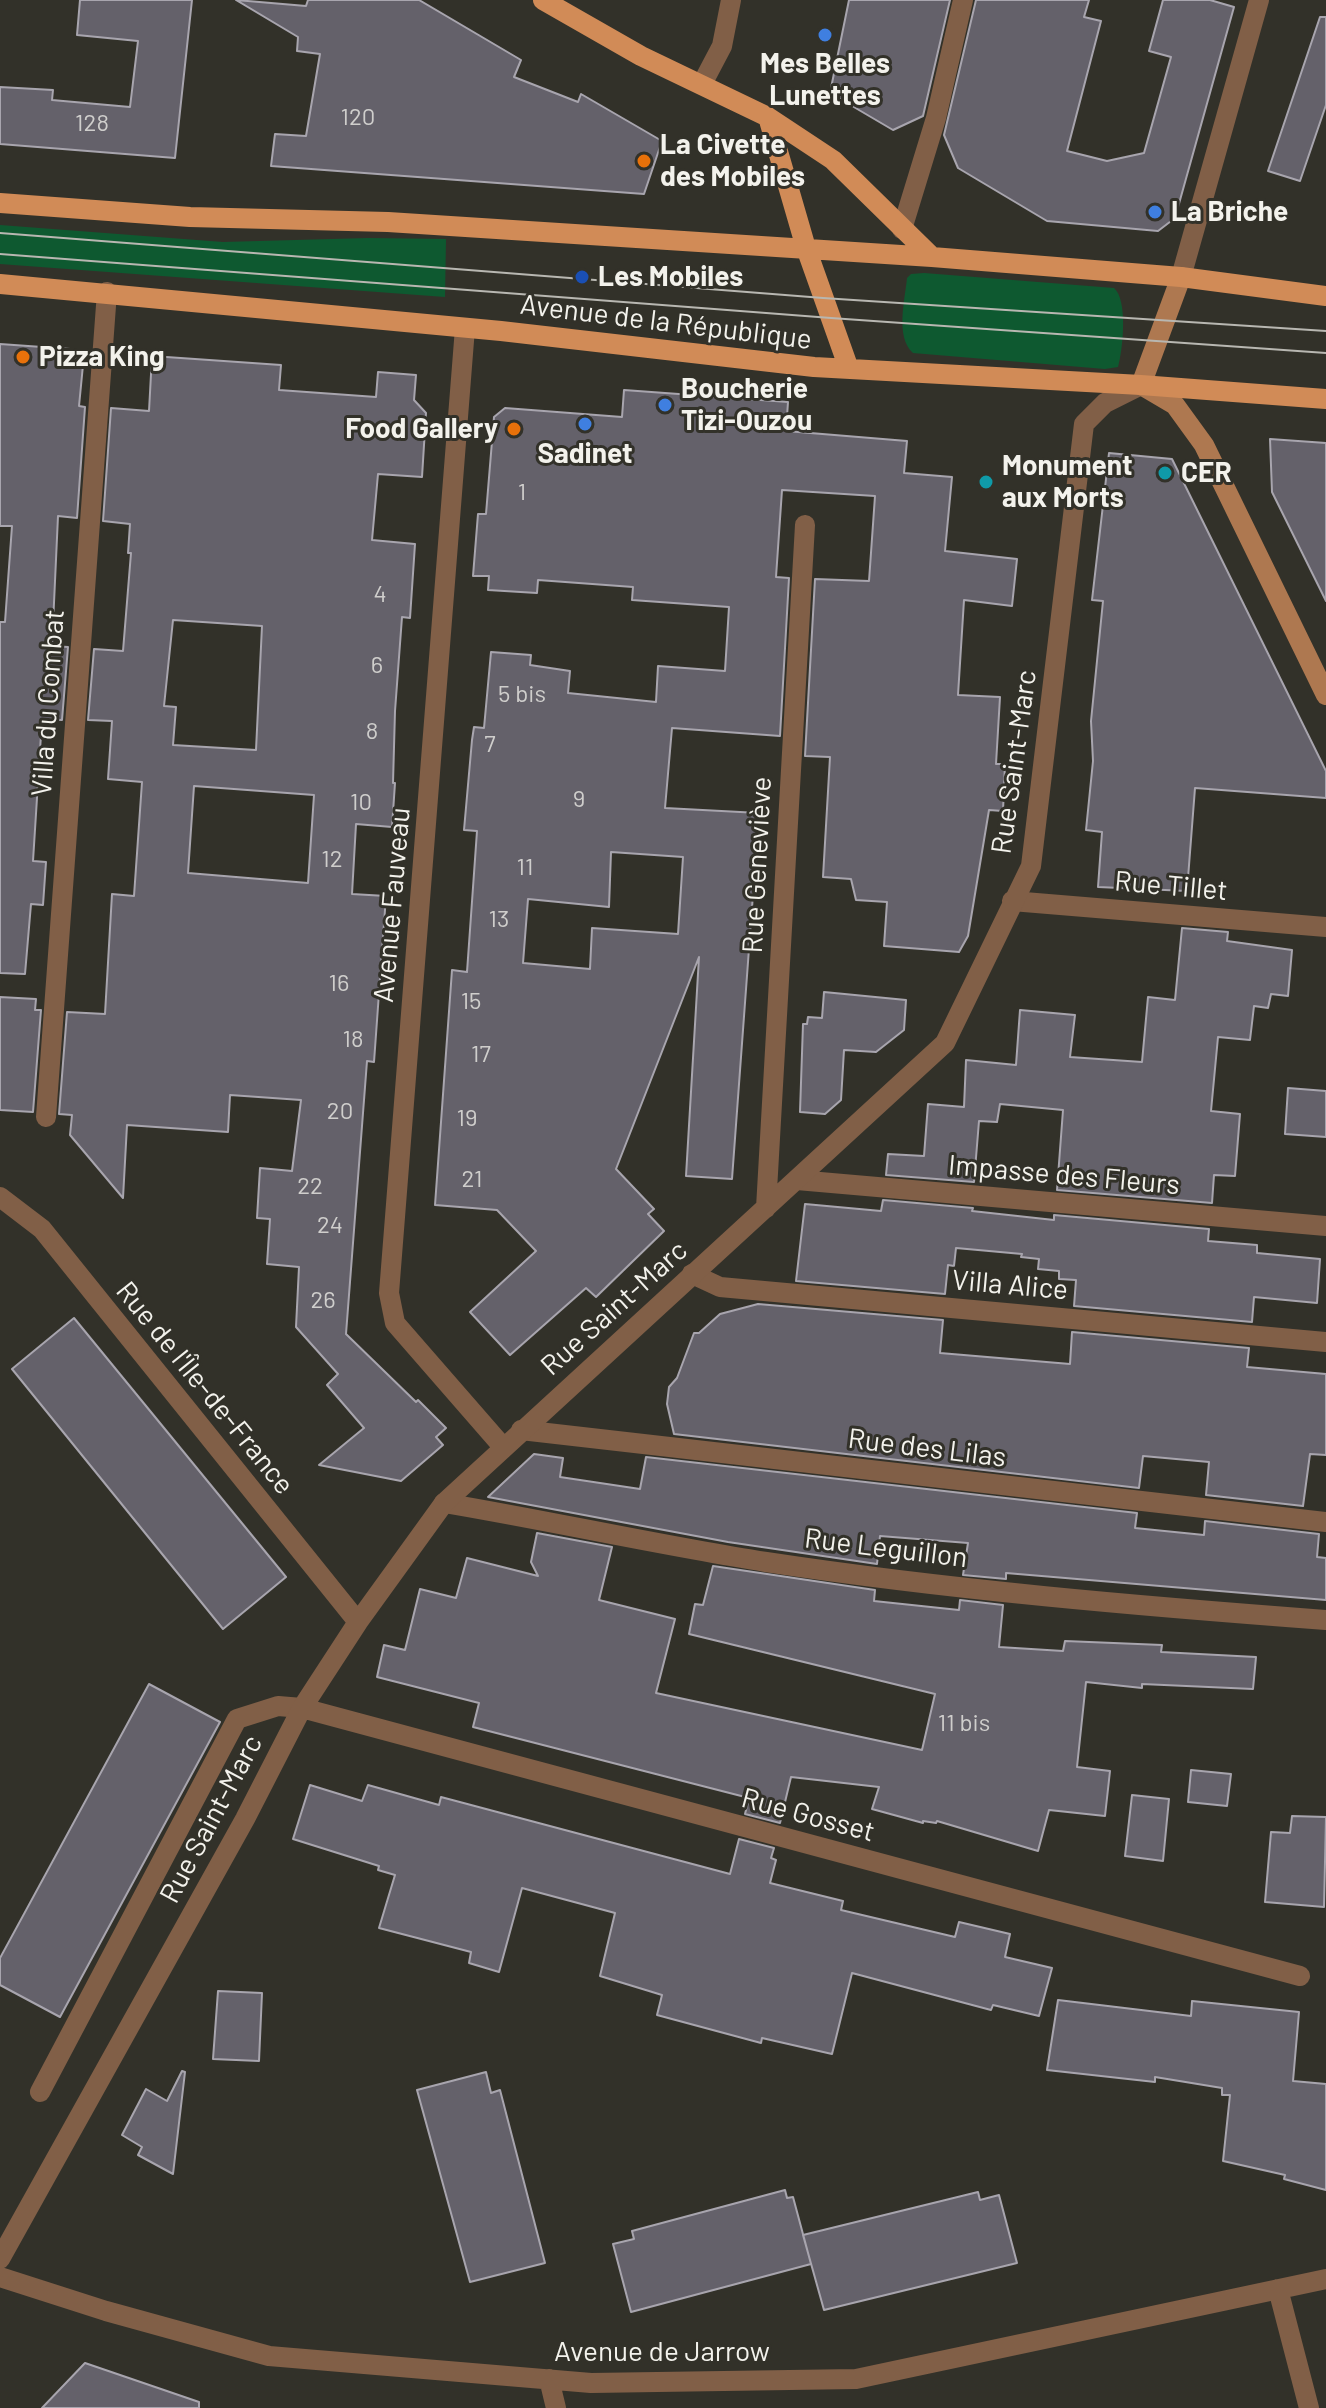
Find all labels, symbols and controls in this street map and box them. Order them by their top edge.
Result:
marker: Mes Belles Lunettes [816,26,834,44]
place label: Mes Belles Lunettes [760,47,890,113]
house number: 120 [341,103,375,131]
house number: 128 [75,109,109,137]
place label: La Civette des Mobiles [660,128,805,194]
marker: La Civette des Mobiles [635,152,653,170]
place label: La Briche [1171,195,1288,229]
marker: La Briche [1146,203,1164,221]
place label: Les Mobiles [598,260,743,294]
marker: Les Mobiles [573,268,591,286]
street label: Avenue de la République [518,287,814,357]
place label: Pizza King [39,340,165,374]
marker: Pizza King [14,348,32,366]
place label: Boucherie Tizi-Ouzou [681,372,812,438]
marker: Boucherie Tizi-Ouzou [656,396,674,414]
place label: Food Gallery [345,412,498,446]
marker: Sadinet [576,415,594,433]
marker: Food Gallery [505,420,523,438]
place label: Sadinet [537,437,633,471]
place label: Monument aux Morts [1002,449,1133,515]
place label: CER [1181,456,1232,490]
marker: CER [1156,464,1174,482]
marker: Monument aux Morts [977,473,995,491]
house number: 1 [518,478,526,506]
house number: 4 [373,580,387,608]
street label: Villa du Combat [25,608,71,798]
house number: 6 [371,651,383,679]
street label: Rue Saint-Marc [984,668,1044,856]
house number: 5 bis [498,680,546,708]
house number: 8 [366,717,378,745]
house number: 7 [484,730,496,758]
street label: Rue Geneviève [736,776,778,954]
house number: 9 [573,785,585,813]
house number: 10 [350,788,372,816]
street label: Avenue Fauveau [367,806,417,1004]
house number: 12 [321,845,343,873]
house number: 11 [517,853,533,881]
street label: Rue Tillet [1113,864,1229,908]
house number: 13 [489,905,509,933]
house number: 16 [329,969,349,997]
house number: 15 [461,987,481,1015]
house number: 18 [343,1025,363,1053]
house number: 17 [471,1040,491,1068]
house number: 20 [327,1097,353,1125]
house number: 19 [457,1104,477,1132]
street label: Impasse des Fleurs [947,1148,1181,1202]
house number: 21 [462,1165,482,1193]
house number: 22 [297,1172,323,1200]
house number: 24 [317,1211,343,1239]
street label: Rue Saint-Marc [534,1234,694,1382]
street label: Villa Alice [951,1263,1069,1307]
street label: Rue de l'Île-de-France [109,1275,301,1501]
house number: 26 [310,1286,336,1314]
street label: Rue des Lilas [846,1422,1008,1474]
street label: Rue Leguillon [803,1521,969,1575]
house number: 11 bis [938,1709,990,1737]
street label: Rue Saint-Marc [153,1729,269,1909]
street label: Rue Gosset [738,1781,878,1849]
street label: Avenue de Jarrow [554,2335,770,2369]

